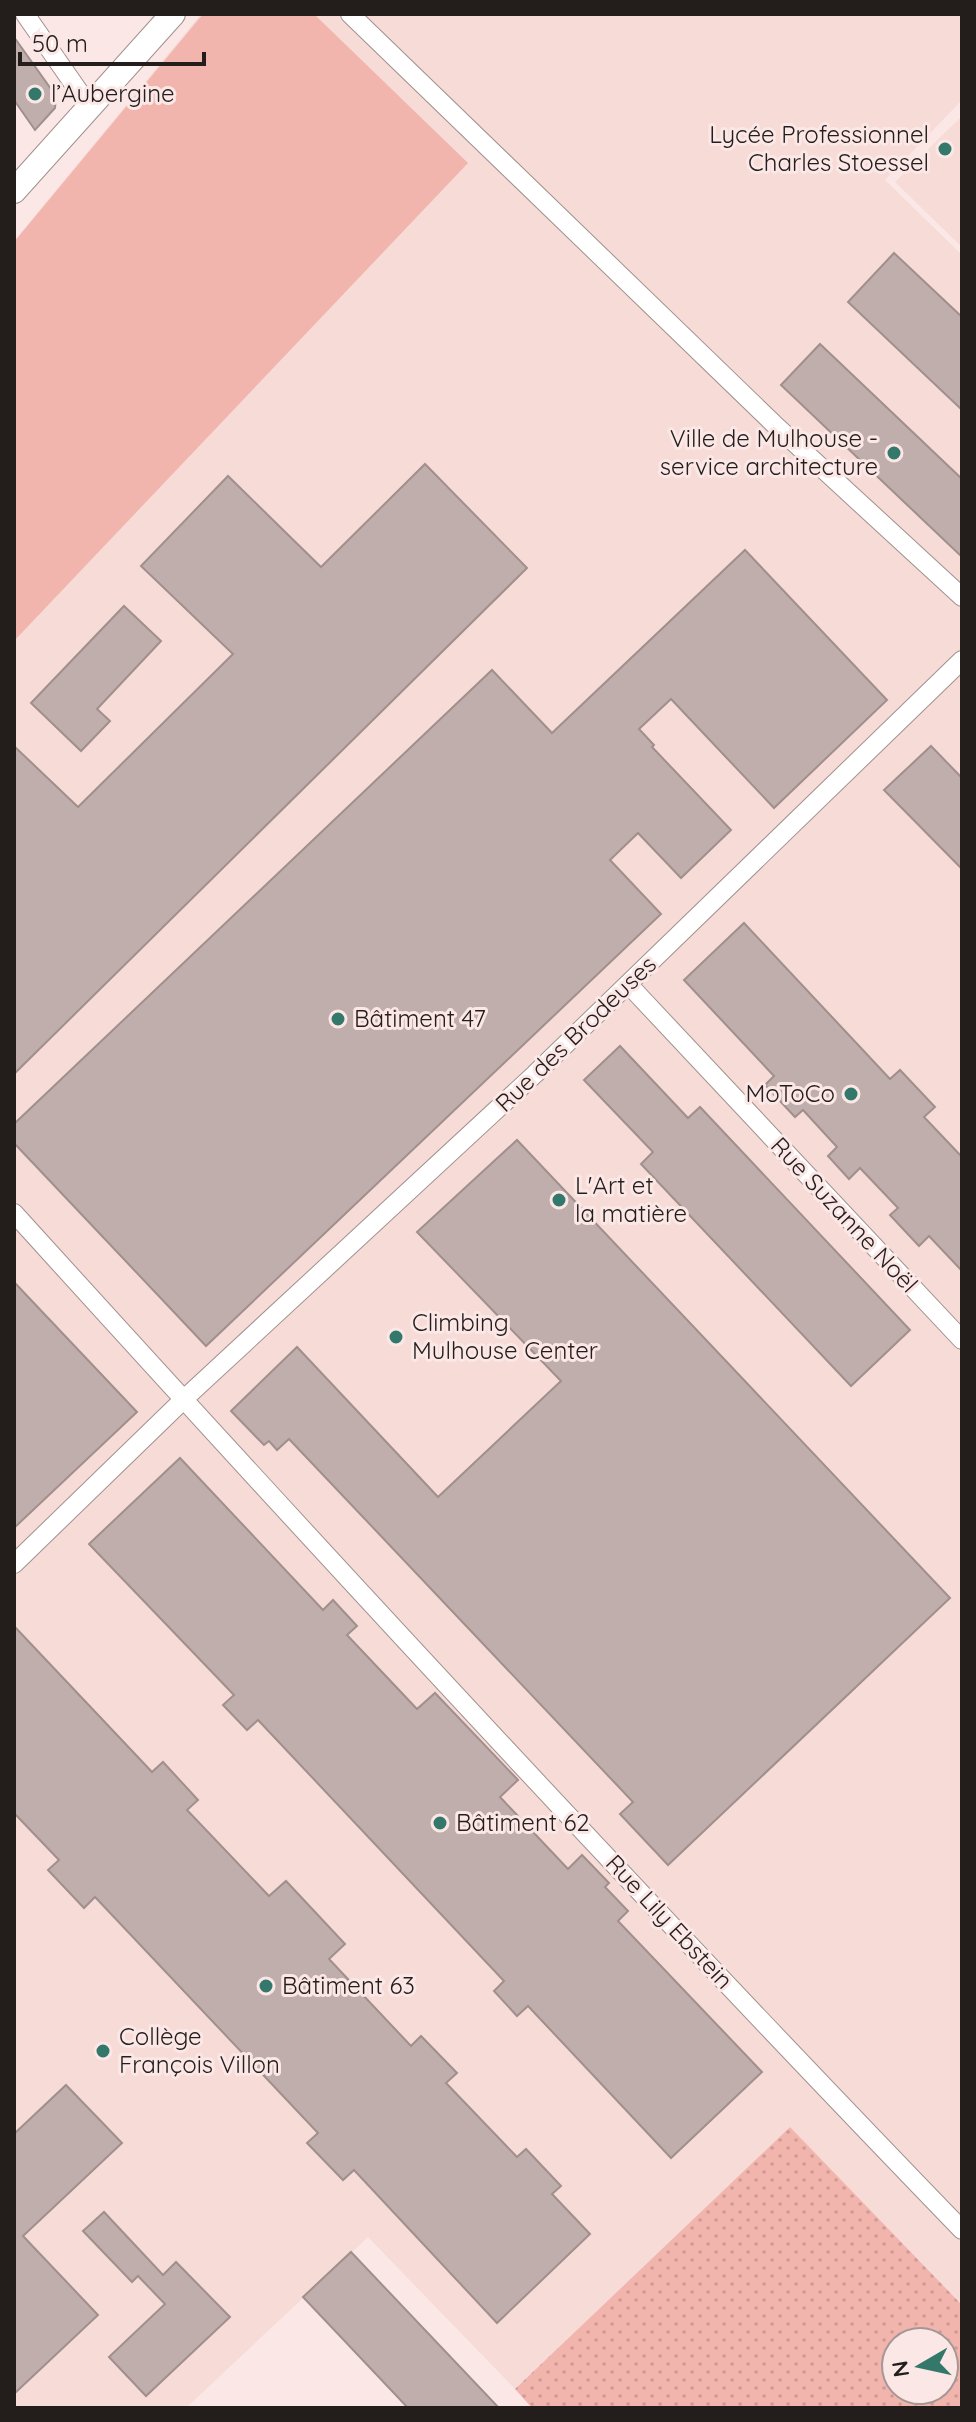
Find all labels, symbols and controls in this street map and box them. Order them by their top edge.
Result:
scale bar [20,16,204,66]
text: 50 m [32,28,88,58]
place label: l’Aubergine [51,78,175,108]
marker: l’Aubergine [26,85,44,103]
place label: Lycée Professionnel Charles Stoessel [709,119,929,177]
marker: Lycée Professionnel Charles Stoessel [936,140,954,158]
place label: Ville de Mulhouse - service architecture [660,423,878,481]
marker: Ville de Mulhouse - service architecture [885,444,903,462]
street label: Rue des Brodeuses [489,949,662,1118]
place label: Bâtiment 47 [354,1003,486,1033]
marker: Bâtiment 47 [329,1010,347,1028]
place label: MoToCo [746,1078,835,1108]
marker: MoToCo [842,1085,860,1103]
street label: Rue Suzanne Noël [765,1130,924,1298]
place label: L'Art et la matière [575,1170,687,1228]
marker: L'Art et la matière [550,1191,568,1209]
place label: Climbing Mulhouse Center [412,1307,598,1365]
marker: Climbing Mulhouse Center [387,1328,405,1346]
place label: Bâtiment 62 [456,1807,590,1837]
marker: Bâtiment 62 [431,1814,449,1832]
street label: Rue Lily Ebstein [600,1848,740,1995]
place label: Bâtiment 63 [282,1970,415,2000]
marker: Bâtiment 63 [257,1977,275,1995]
place label: Collège François Villon [119,2021,280,2079]
marker: Collège François Villon [94,2042,112,2060]
north arrow [880,2326,960,2406]
text: N [885,2359,915,2379]

